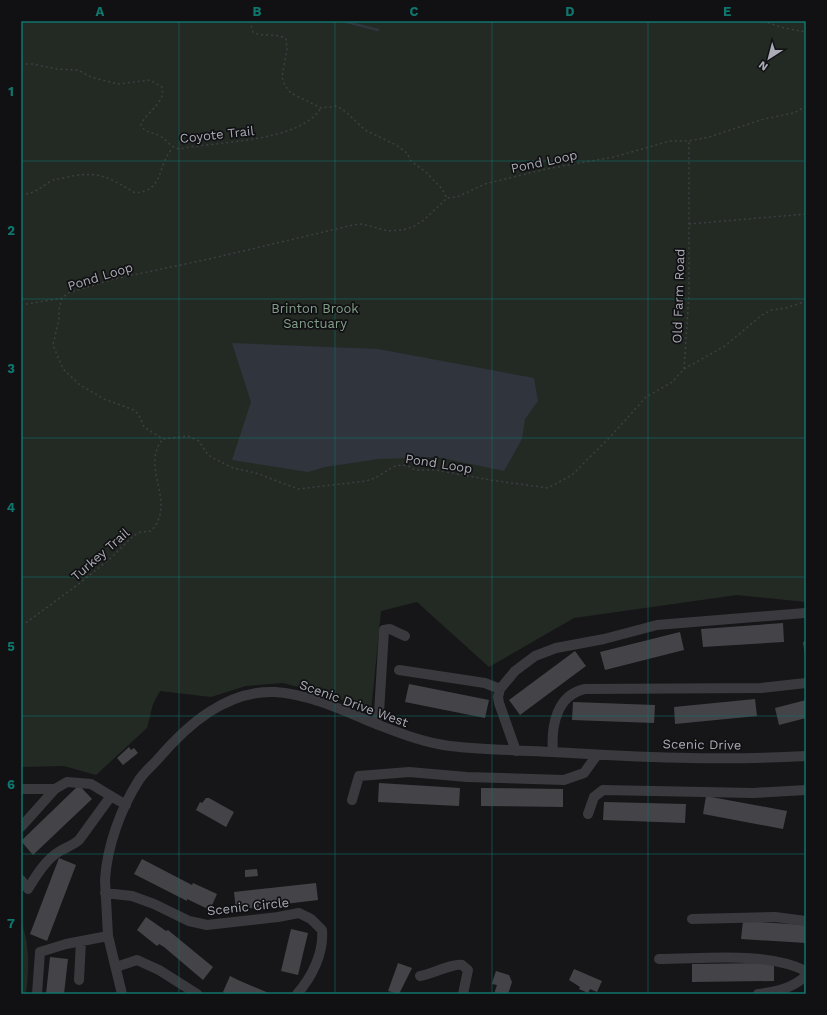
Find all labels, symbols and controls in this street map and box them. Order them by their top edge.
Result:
text: A [96,4,105,19]
text: B [253,4,262,19]
text: C [410,4,419,19]
text: D [565,4,575,19]
text: E [723,4,731,19]
north arrow [749,38,789,78]
text: N [756,58,771,73]
text: 1 [8,84,14,99]
street label: Coyote Trail [179,123,255,146]
street label: Pond Loop [509,147,579,176]
text: 2 [7,223,15,238]
street label: Old Farm Road [669,248,688,344]
street label: Pond Loop [66,259,135,294]
park label: Brinton Brook Sanctuary [271,301,359,331]
text: 3 [7,361,15,376]
street label: Pond Loop [404,451,473,476]
text: 4 [7,500,16,515]
street label: Turkey Trail [68,525,132,584]
text: 5 [7,639,15,654]
street label: Scenic Drive West [297,677,411,730]
street label: Scenic Drive [663,736,741,753]
text: 6 [7,777,15,792]
street label: Scenic Circle [206,895,290,918]
text: 7 [7,916,15,931]

